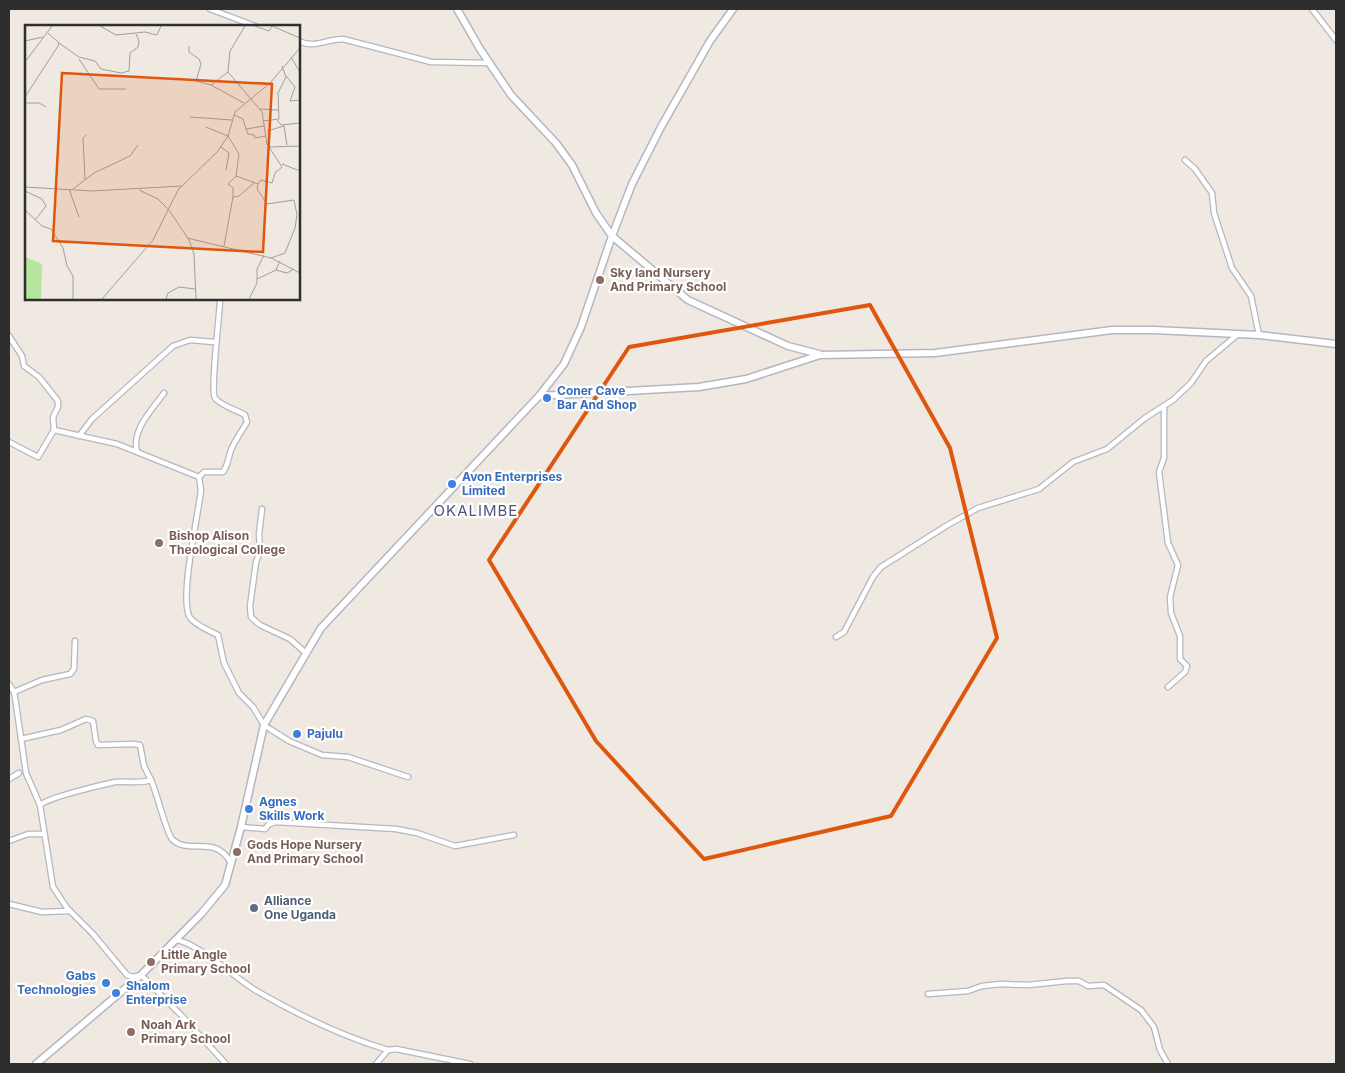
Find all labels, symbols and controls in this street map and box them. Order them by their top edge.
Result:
inset map [25,25,300,300]
place label: Sky land Nursery And Primary School [610,265,726,294]
marker: Sky land Nursery And Primary School [594,274,606,286]
place label: Coner Cave Bar And Shop [557,383,637,412]
marker: Coner Cave Bar And Shop [541,392,553,404]
place label: Avon Enterprises Limited [462,469,563,498]
marker: Avon Enterprises Limited [446,478,458,490]
district label: OKALIMBE [434,501,518,520]
place label: Bishop Alison Theological College [169,528,285,557]
marker: Bishop Alison Theological College [153,537,165,549]
place label: Pajulu [307,726,343,741]
marker: Pajulu [291,728,303,740]
place label: Agnes Skills Work [259,794,324,823]
marker: Agnes Skills Work [243,803,255,815]
place label: Gods Hope Nursery And Primary School [247,837,363,866]
marker: Gods Hope Nursery And Primary School [231,846,243,858]
place label: Alliance One Uganda [264,893,336,922]
marker: Alliance One Uganda [248,902,260,914]
place label: Little Angle Primary School [161,947,250,976]
marker: Little Angle Primary School [145,956,157,968]
place label: Gabs Technologies [17,968,96,997]
marker: Gabs Technologies [100,977,112,989]
place label: Shalom Enterprise [126,978,187,1007]
marker: Shalom Enterprise [110,987,122,999]
place label: Noah Ark Primary School [141,1017,230,1046]
marker: Noah Ark Primary School [125,1026,137,1038]

